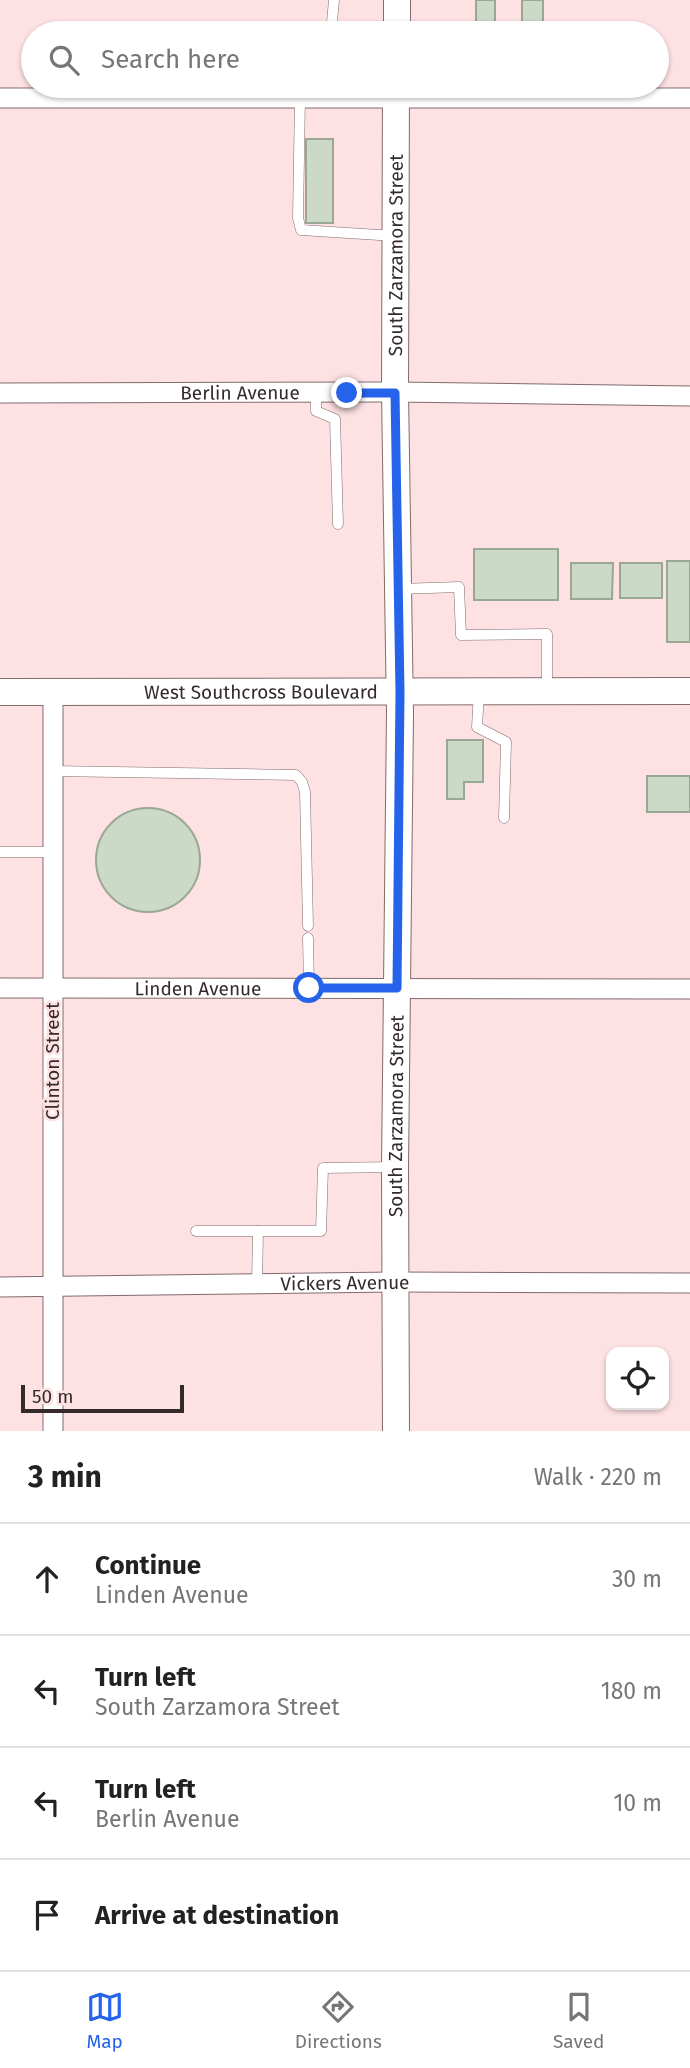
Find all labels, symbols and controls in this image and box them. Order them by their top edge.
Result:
search box [21,21,669,98]
icon: search [45,41,83,79]
text: Search here [101,44,240,75]
street label: South Zarzamora Street [384,154,408,356]
route end [331,377,362,408]
street label: Berlin Avenue [180,381,300,405]
street label: West Southcross Boulevard [144,680,378,704]
route start [293,972,324,1003]
street label: Linden Avenue [134,977,262,1000]
street label: Clinton Street [41,1002,64,1120]
street label: South Zarzamora Street [384,1015,409,1217]
street label: Vickers Avenue [280,1271,410,1295]
map controls [606,1347,669,1410]
button: locate [606,1347,669,1410]
scale bar [21,1382,184,1414]
text: 50 m [32,1385,73,1408]
text: 3 min [28,1459,102,1495]
text: Walk · 220 m [534,1463,662,1491]
text: Continue [95,1550,201,1581]
icon: ahead [28,1560,66,1598]
text: 30 m [612,1565,662,1593]
text: Linden Avenue [95,1581,249,1609]
text: Turn left [95,1662,196,1693]
icon: left [28,1672,66,1710]
text: 180 m [601,1677,662,1705]
text: South Zarzamora Street [95,1693,340,1721]
text: Turn left [95,1774,196,1805]
icon: left [28,1784,66,1822]
text: 10 m [613,1789,662,1817]
text: Berlin Avenue [95,1805,240,1833]
icon: arrive [28,1896,66,1934]
text: Arrive at destination [95,1900,339,1931]
tab: Map [86,1988,124,2053]
tab: Directions [295,1988,382,2053]
tab: Saved [553,1988,604,2053]

